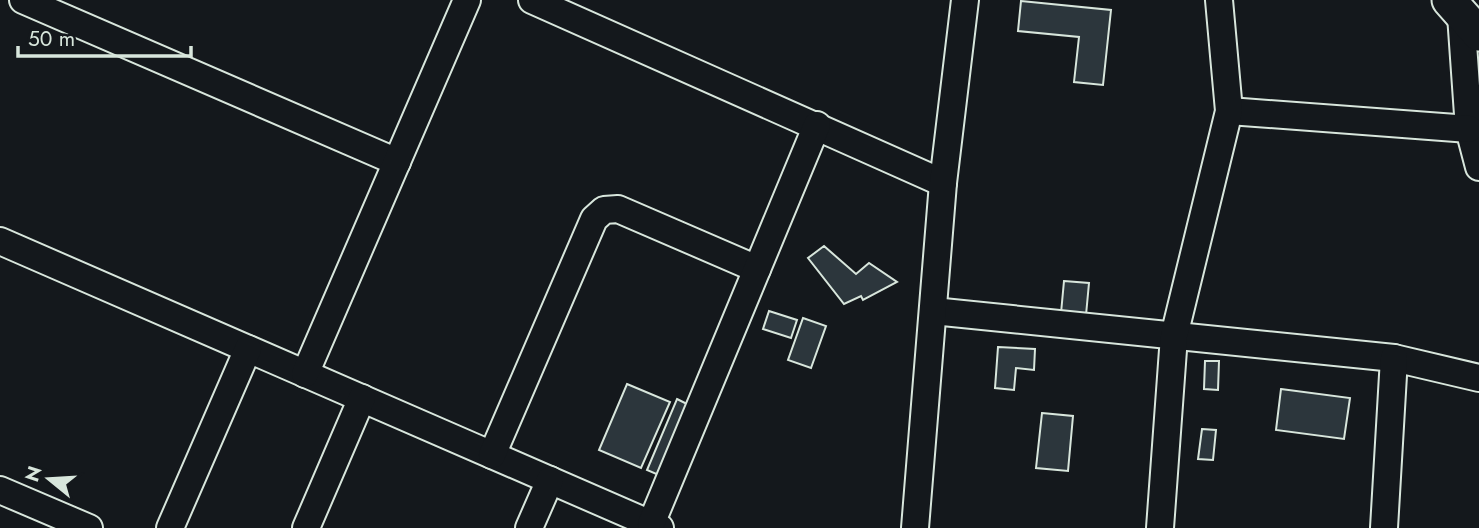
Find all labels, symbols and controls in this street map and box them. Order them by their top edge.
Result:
scale bar [18,14,191,58]
text: 50 m [28,24,75,54]
north arrow [14,444,84,514]
text: N [18,463,48,485]

